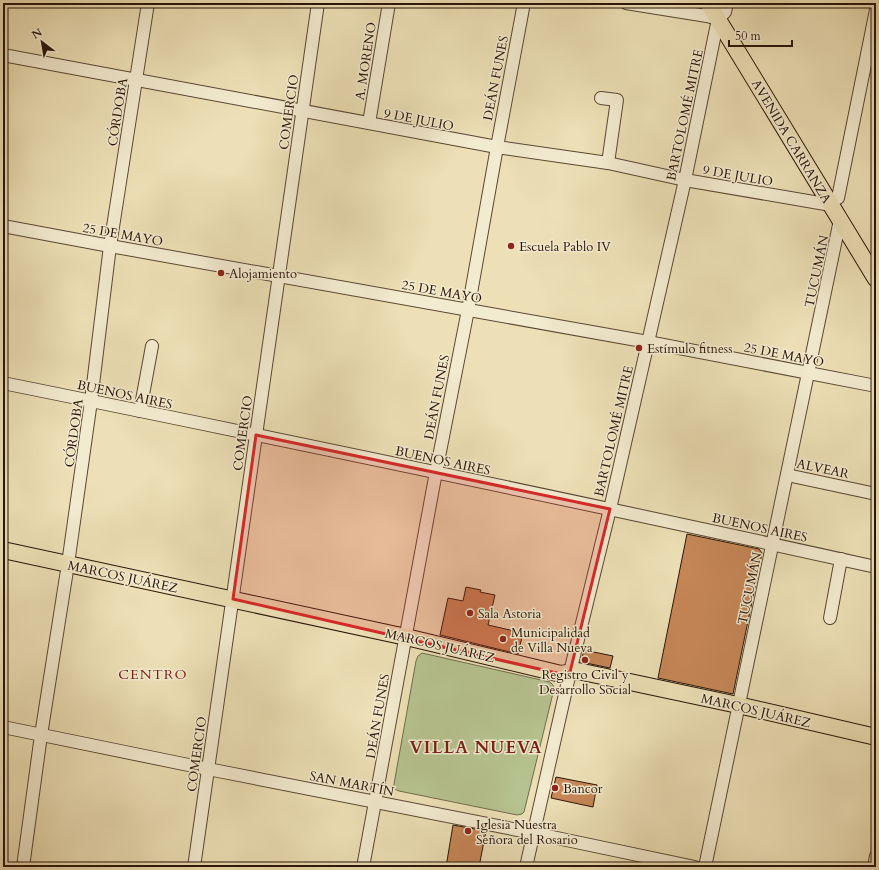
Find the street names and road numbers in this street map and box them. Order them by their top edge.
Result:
street label: A. MORENO [351,21,381,102]
street label: DEÁN FUNES [479,34,513,122]
street label: BARTOLOMÉ MITRE [662,48,708,183]
street label: COMERCIO [275,73,303,151]
street label: CÓRDOBA [104,76,132,148]
street label: AVENIDA CARRANZA [747,76,836,208]
street label: 9 DE JULIO [382,104,455,136]
street label: 9 DE JULIO [701,161,774,191]
street label: 25 DE MAYO [81,219,164,251]
street label: TUCUMÁN [801,233,833,309]
street label: 25 DE MAYO [400,276,483,308]
street label: 25 DE MAYO [742,338,825,372]
street label: DEÁN FUNES [420,353,454,441]
street label: BARTOLOMÉ MITRE [590,364,638,499]
street label: BUENOS AIRES [75,376,174,414]
street label: COMERCIO [229,394,257,472]
street label: CÓRDOBA [60,397,88,469]
street label: BUENOS AIRES [393,442,492,480]
street label: ALVEAR [795,455,851,483]
street label: BUENOS AIRES [710,509,809,547]
street label: TUCUMÁN [734,550,766,626]
street label: MARCOS JUÁREZ [66,557,180,597]
street label: MARCOS JUÁREZ [383,625,496,667]
street label: DEÁN FUNES [362,672,394,760]
street label: MARCOS JUÁREZ [699,690,812,732]
street label: COMERCIO [183,715,211,793]
street label: SAN MARTÍN [308,767,396,801]

